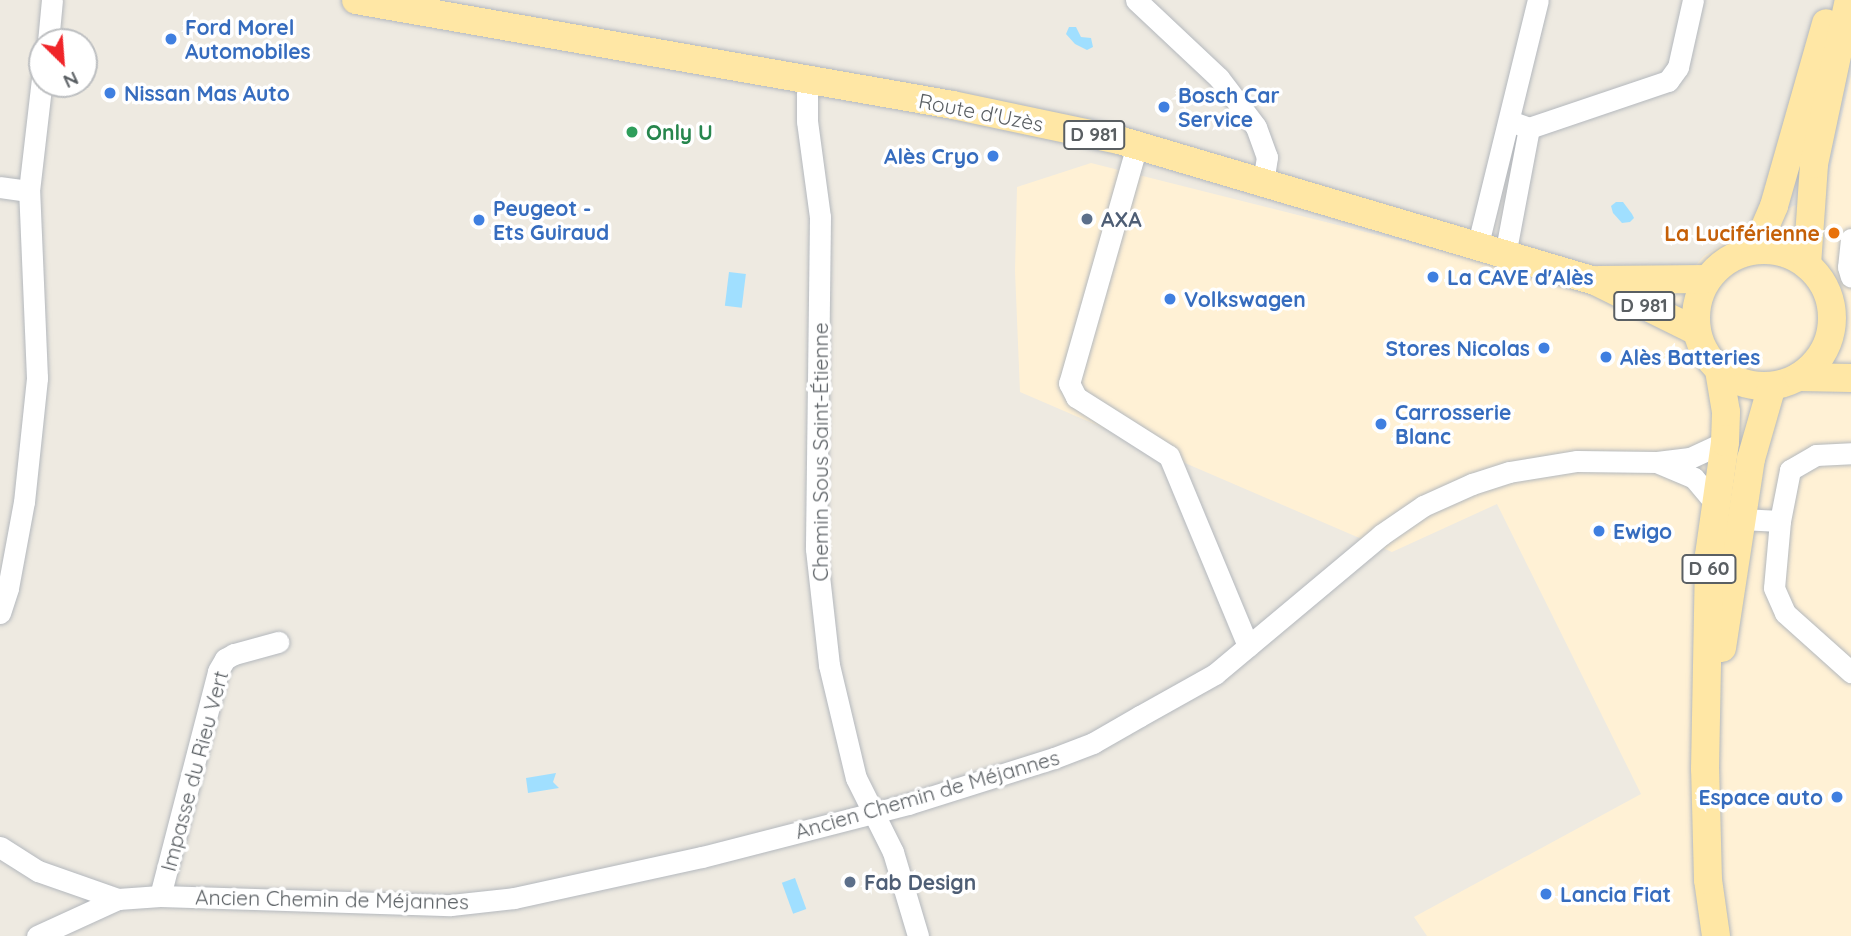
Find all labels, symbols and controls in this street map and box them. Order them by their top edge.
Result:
place label: Ford Morel Automobiles [185,14,311,64]
north arrow [28,28,98,98]
marker: Ford Morel Automobiles [163,31,179,47]
text: N [60,66,82,94]
place label: Nissan Mas Auto [124,80,290,106]
place label: Bosch Car Service [1178,82,1280,132]
marker: Nissan Mas Auto [102,85,118,101]
street label: Route d'Uzès [916,88,1046,136]
marker: Bosch Car Service [1156,99,1172,115]
place label: Only U [646,119,713,145]
road number: D 981 [1062,119,1126,150]
marker: Only U [624,124,640,140]
place label: Alès Cryo [884,143,979,169]
marker: Alès Cryo [985,148,1001,164]
place label: Peugeot - Ets Guiraud [493,195,609,245]
place label: AXA [1101,206,1142,232]
marker: AXA [1079,211,1095,227]
marker: Peugeot - Ets Guiraud [471,212,487,228]
place label: La Luciférienne [1664,220,1820,246]
marker: La Luciférienne [1826,225,1842,241]
place label: La CAVE d'Alès [1447,264,1594,290]
marker: La CAVE d'Alès [1425,269,1441,285]
place label: Volkswagen [1184,286,1306,312]
road number: D 981 [1612,290,1676,322]
marker: Volkswagen [1162,291,1178,307]
street label: Chemin Sous Saint-Étienne [807,322,833,582]
place label: Stores Nicolas [1385,335,1530,361]
marker: Stores Nicolas [1536,340,1552,356]
place label: Alès Batteries [1620,344,1760,370]
marker: Alès Batteries [1598,349,1614,365]
place label: Carrosserie Blanc [1395,399,1511,449]
marker: Carrosserie Blanc [1373,416,1389,432]
place label: Ewigo [1613,518,1672,544]
marker: Ewigo [1591,523,1607,539]
road number: D 60 [1681,554,1737,584]
street label: Impasse du Rieu Vert [155,668,233,874]
street label: Ancien Chemin de Méjannes [792,744,1062,844]
place label: Espace auto [1698,784,1823,810]
marker: Espace auto [1829,789,1845,805]
place label: Fab Design [864,869,976,895]
marker: Fab Design [842,874,858,890]
place label: Lancia Fiat [1560,881,1671,907]
street label: Ancien Chemin de Méjannes [195,884,469,914]
marker: Lancia Fiat [1538,886,1554,902]

